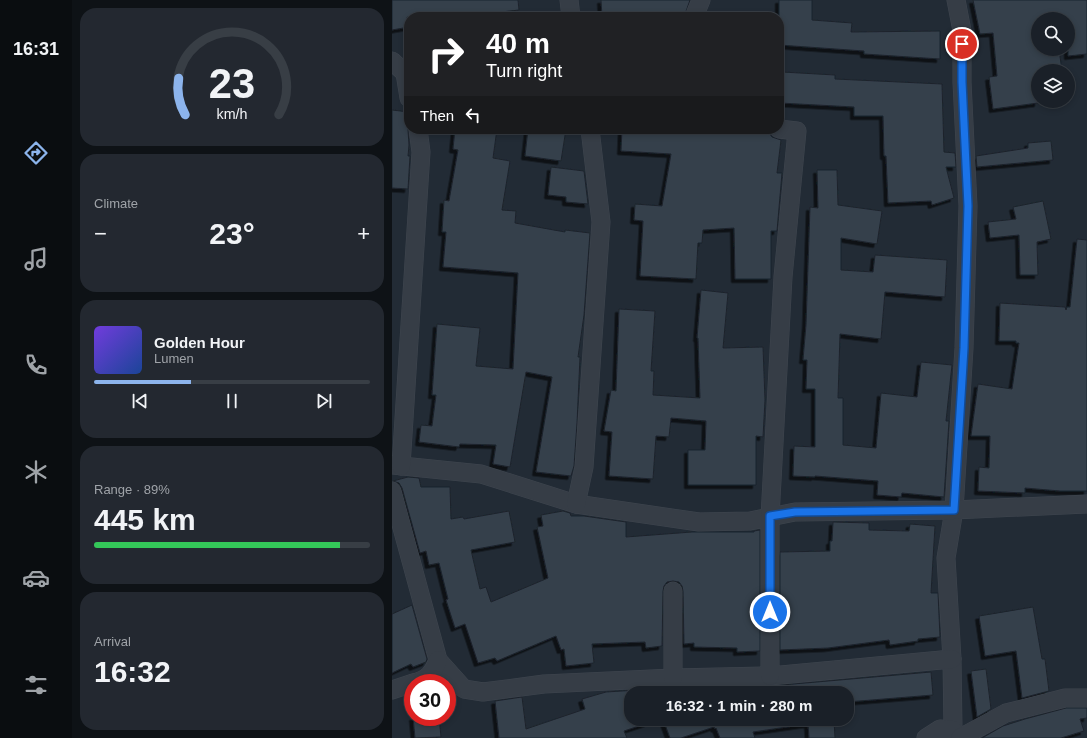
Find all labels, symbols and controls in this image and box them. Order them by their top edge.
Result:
map controls [1031,12,1075,108]
button: search [1031,12,1075,56]
pin [945,27,979,61]
icon: right [420,28,472,80]
text: 40 m [486,28,550,59]
icon: arrive [951,33,973,55]
text: 16:31 [13,39,59,59]
text: 23 [209,60,255,107]
text: Turn right [486,61,562,81]
button: layers [1031,64,1075,108]
icon: left [462,104,484,126]
text: km/h [217,106,248,122]
text: Then [420,107,454,124]
icon: directions [22,139,50,167]
text: Climate [94,196,138,211]
text: 23° [209,217,255,250]
text: − [94,221,107,246]
text: + [357,221,370,246]
icon: music [22,245,50,273]
text: Golden Hour [154,334,245,351]
icon: phone [22,351,50,379]
text: Lumen [154,351,194,366]
icon: previous [129,390,151,412]
icon: pause [221,390,243,412]
icon: next [313,390,335,412]
icon: climate [22,458,50,486]
text: Range · 89% [94,482,170,497]
text: 445 km [94,503,196,536]
icon: car [22,564,50,592]
position arrow [749,591,791,633]
text: Arrival [94,634,131,649]
text: 16:32 [94,655,171,688]
icon: filters [22,671,50,699]
speed limit sign: 30 [404,674,456,726]
text: 16:32 · 1 min · 280 m [666,697,812,714]

